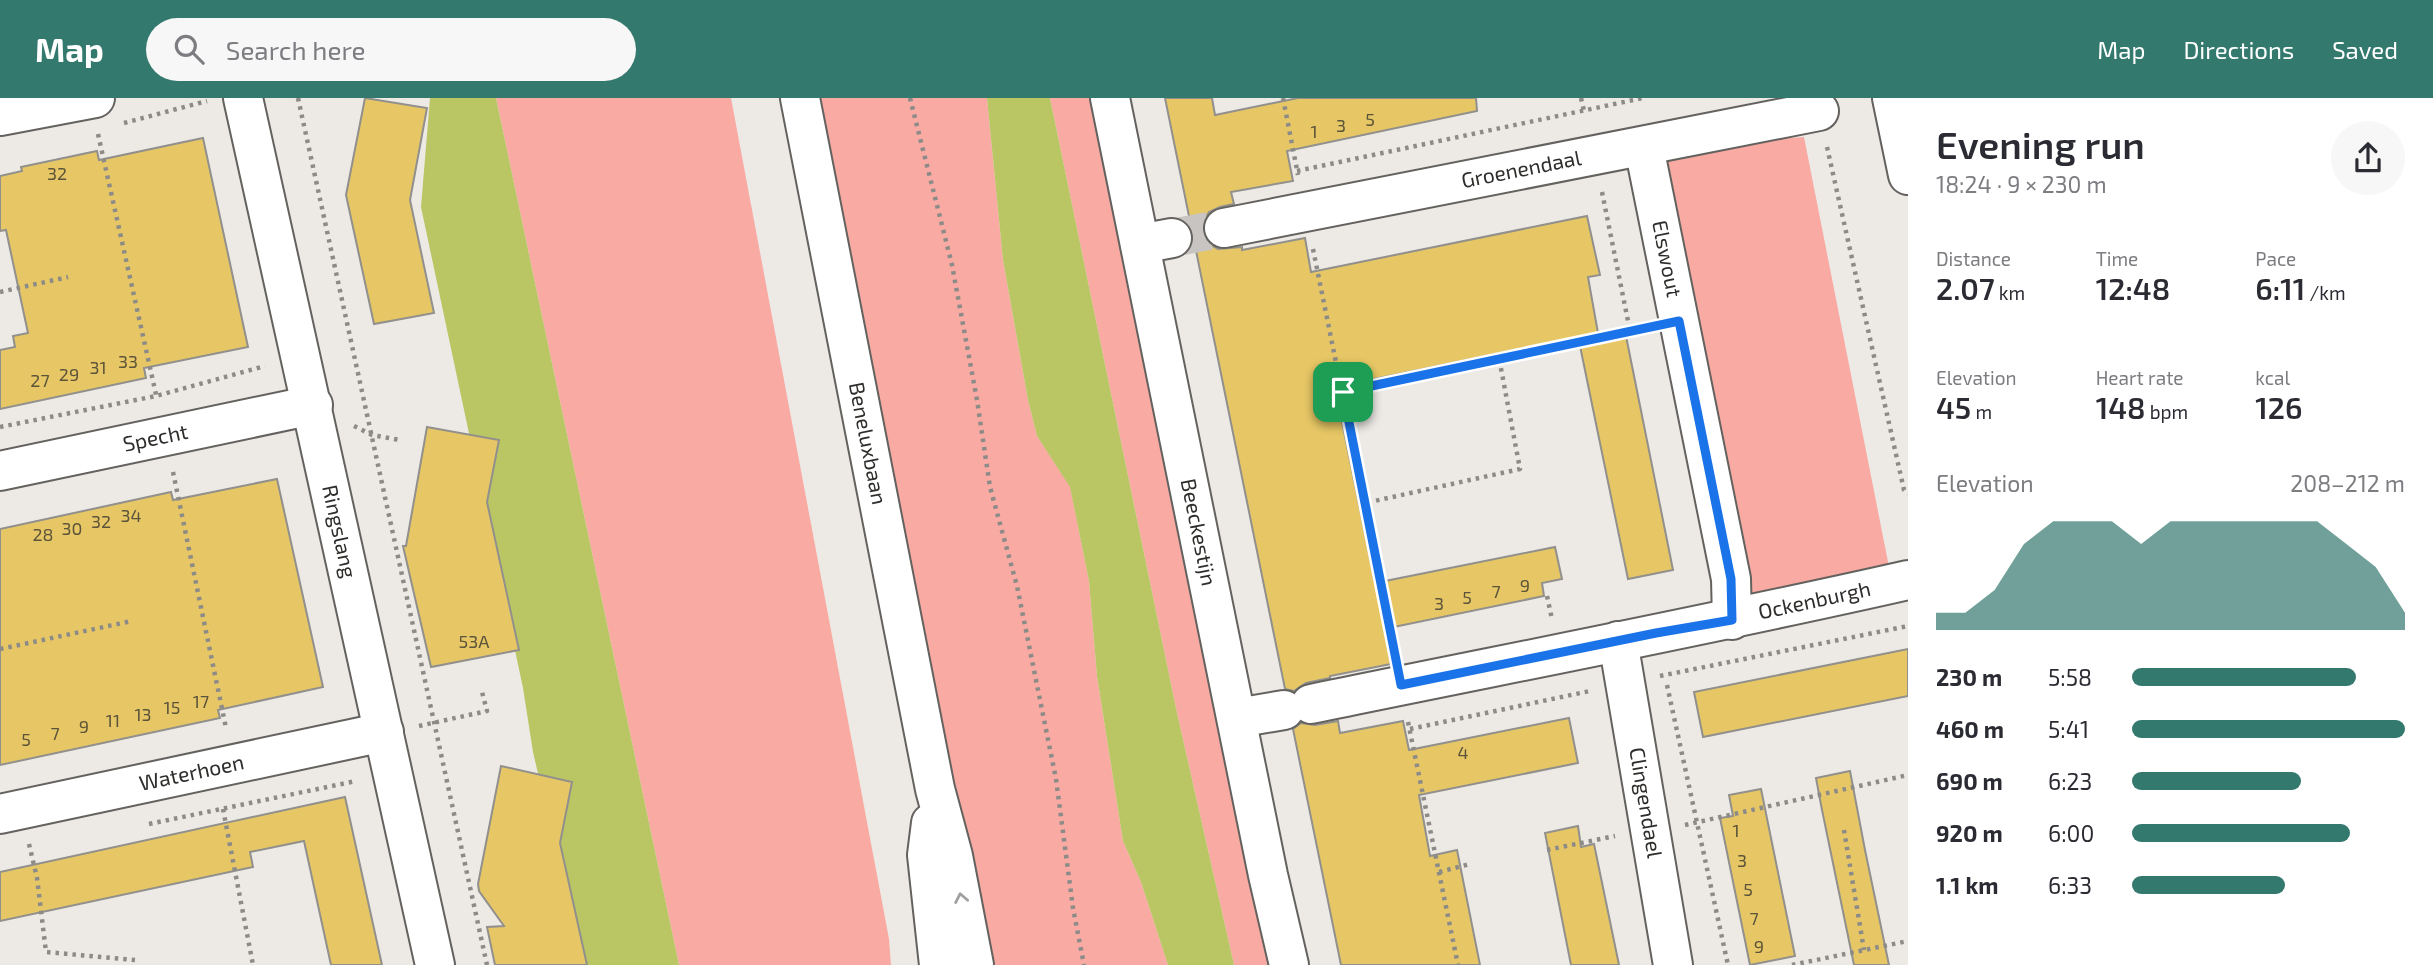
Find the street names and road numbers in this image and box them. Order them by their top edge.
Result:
street label: Groenendaal [1459,144,1584,192]
street label: Elswout [1648,218,1688,299]
street label: Beneluxbaan [845,380,893,507]
street label: Specht [121,418,190,456]
street label: Beeckestijn [1177,476,1223,588]
street label: Ringslang [318,482,363,580]
street label: Ockenburgh [1756,575,1873,623]
street label: Clingendael [1625,745,1669,860]
street label: Waterhoen [137,748,246,795]

